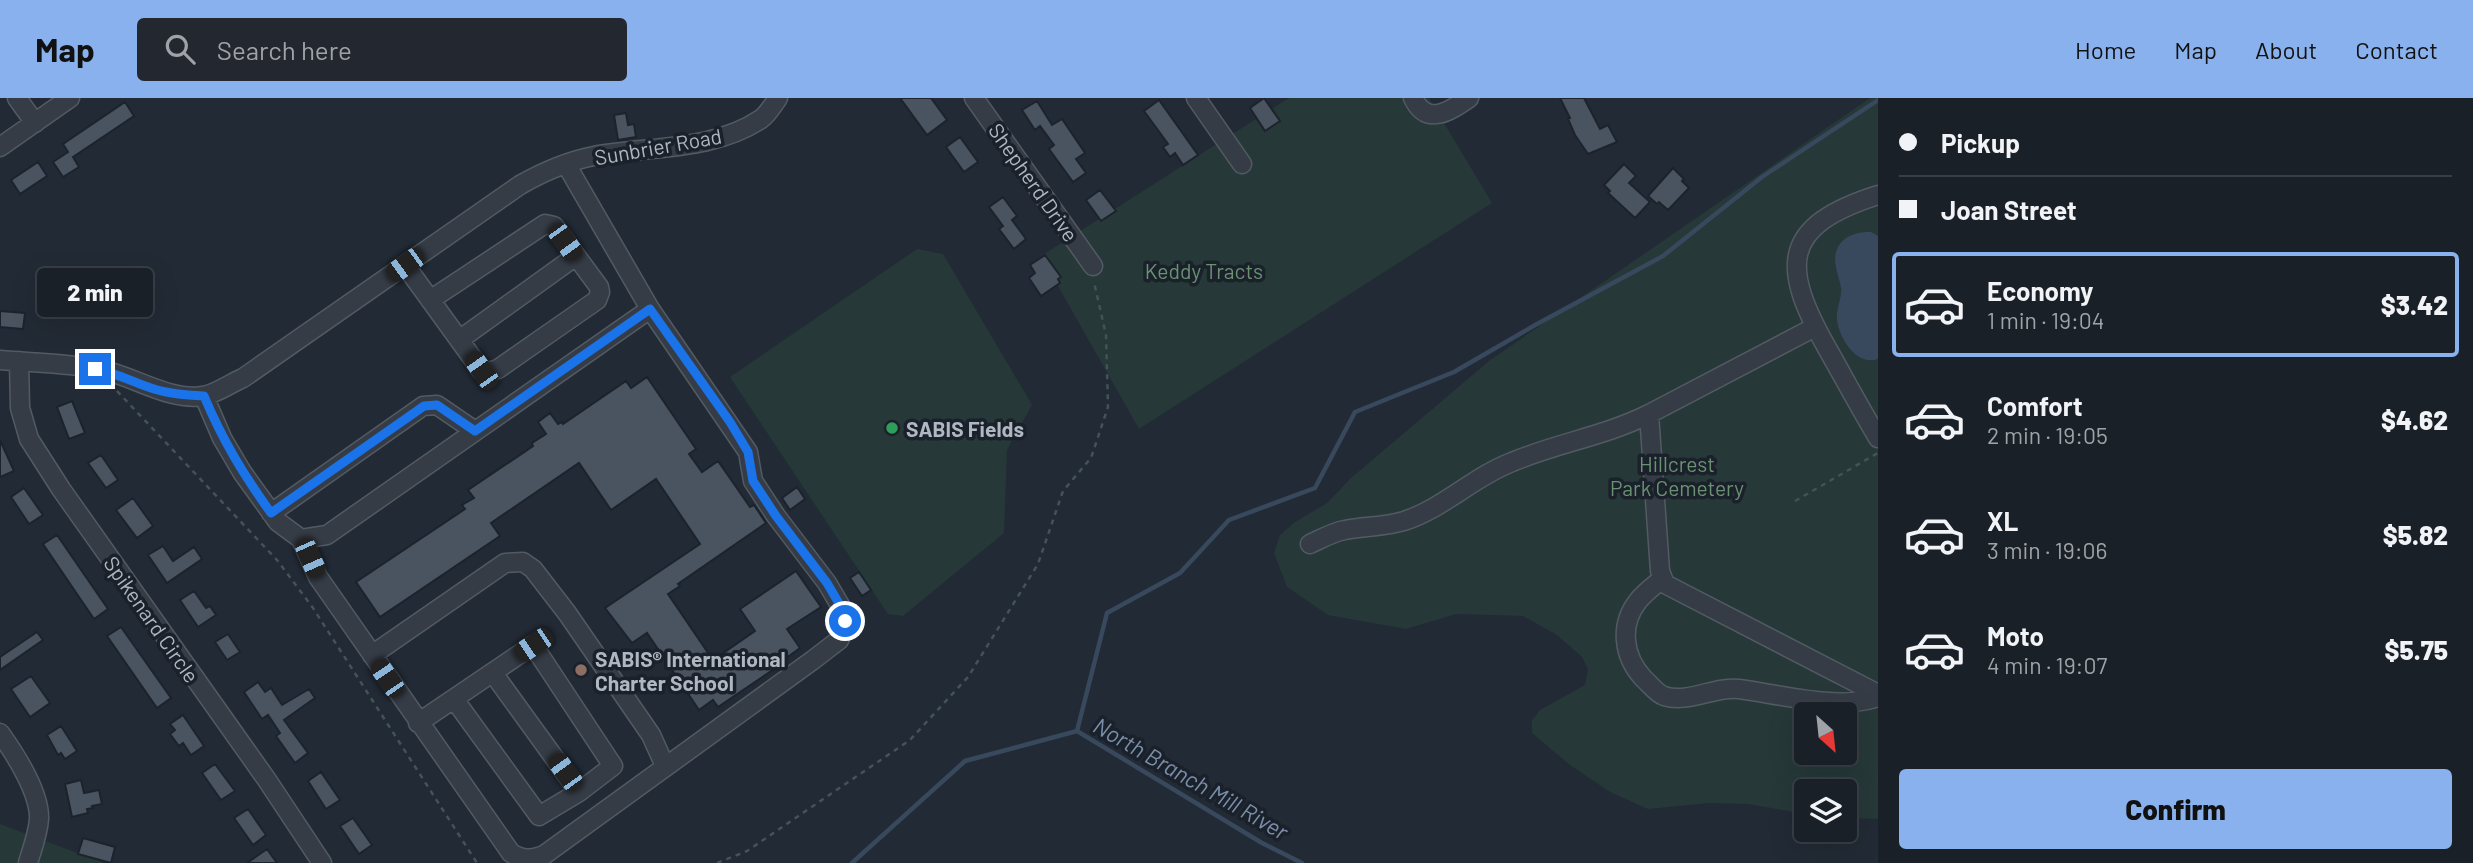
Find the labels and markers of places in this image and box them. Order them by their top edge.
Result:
place label: SABIS Fields [906,416,1024,441]
marker: SABIS Fields [884,420,900,436]
place label: SABIS® International Charter School [595,646,786,695]
marker: SABIS® International Charter School [573,662,589,678]

